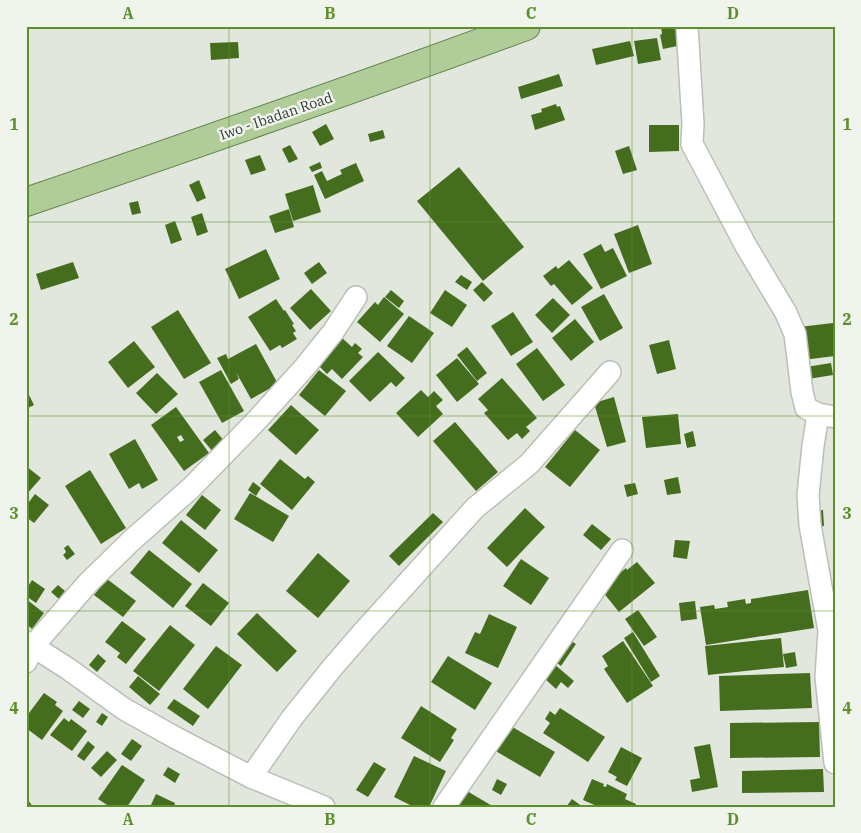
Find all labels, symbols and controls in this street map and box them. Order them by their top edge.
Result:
text: A [122,3,134,23]
text: B [324,3,336,23]
text: C [526,3,536,23]
text: D [727,3,739,23]
street label: Iwo - Ibadan Road [217,88,335,144]
text: 1 [9,114,19,134]
text: 1 [842,114,852,134]
text: 2 [9,309,19,329]
text: 2 [842,309,852,329]
text: 3 [9,503,19,523]
text: 3 [842,503,852,523]
text: 4 [9,698,19,718]
text: 4 [842,698,852,718]
text: A [122,809,134,829]
text: B [324,809,336,829]
text: C [526,809,536,829]
text: D [727,809,739,829]

